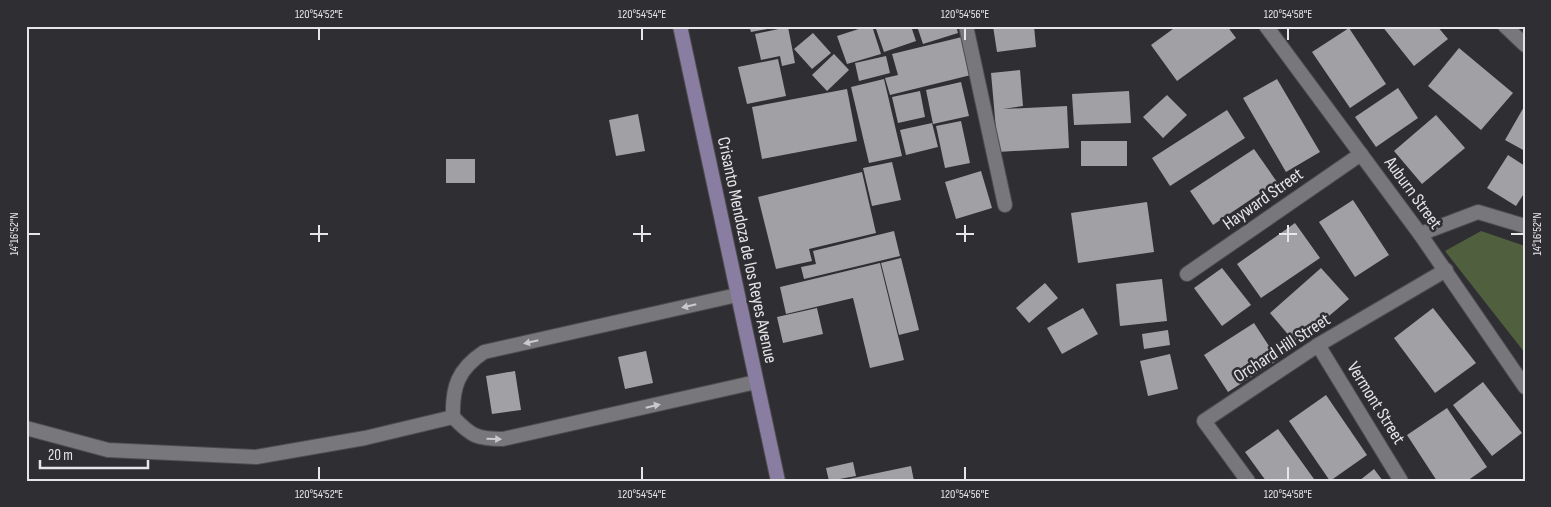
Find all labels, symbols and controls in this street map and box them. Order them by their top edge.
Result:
text: 120°54'52"E [295,7,343,22]
text: 120°54'54"E [618,7,666,22]
text: 120°54'56"E [941,7,989,22]
text: 120°54'58"E [1264,7,1312,22]
street label: Crisanto Mendoza de los Reyes Avenue [713,135,781,365]
street label: Auburn Street [1379,152,1446,234]
street label: Hayward Street [1219,163,1308,234]
text: 14°16'52"N [7,212,22,256]
text: 14°16'52"N [1530,212,1545,256]
one-way arrow [682,302,697,310]
street label: Orchard Hill Street [1230,309,1335,387]
one-way arrow [523,338,538,346]
street label: Vermont Street [1342,358,1410,448]
one-way arrow [645,402,660,410]
one-way arrow [486,435,502,443]
scale bar [40,437,148,469]
text: 20 m [48,446,73,465]
text: 120°54'52"E [295,487,343,502]
text: 120°54'54"E [618,487,666,502]
text: 120°54'56"E [941,487,989,502]
text: 120°54'58"E [1264,487,1312,502]

